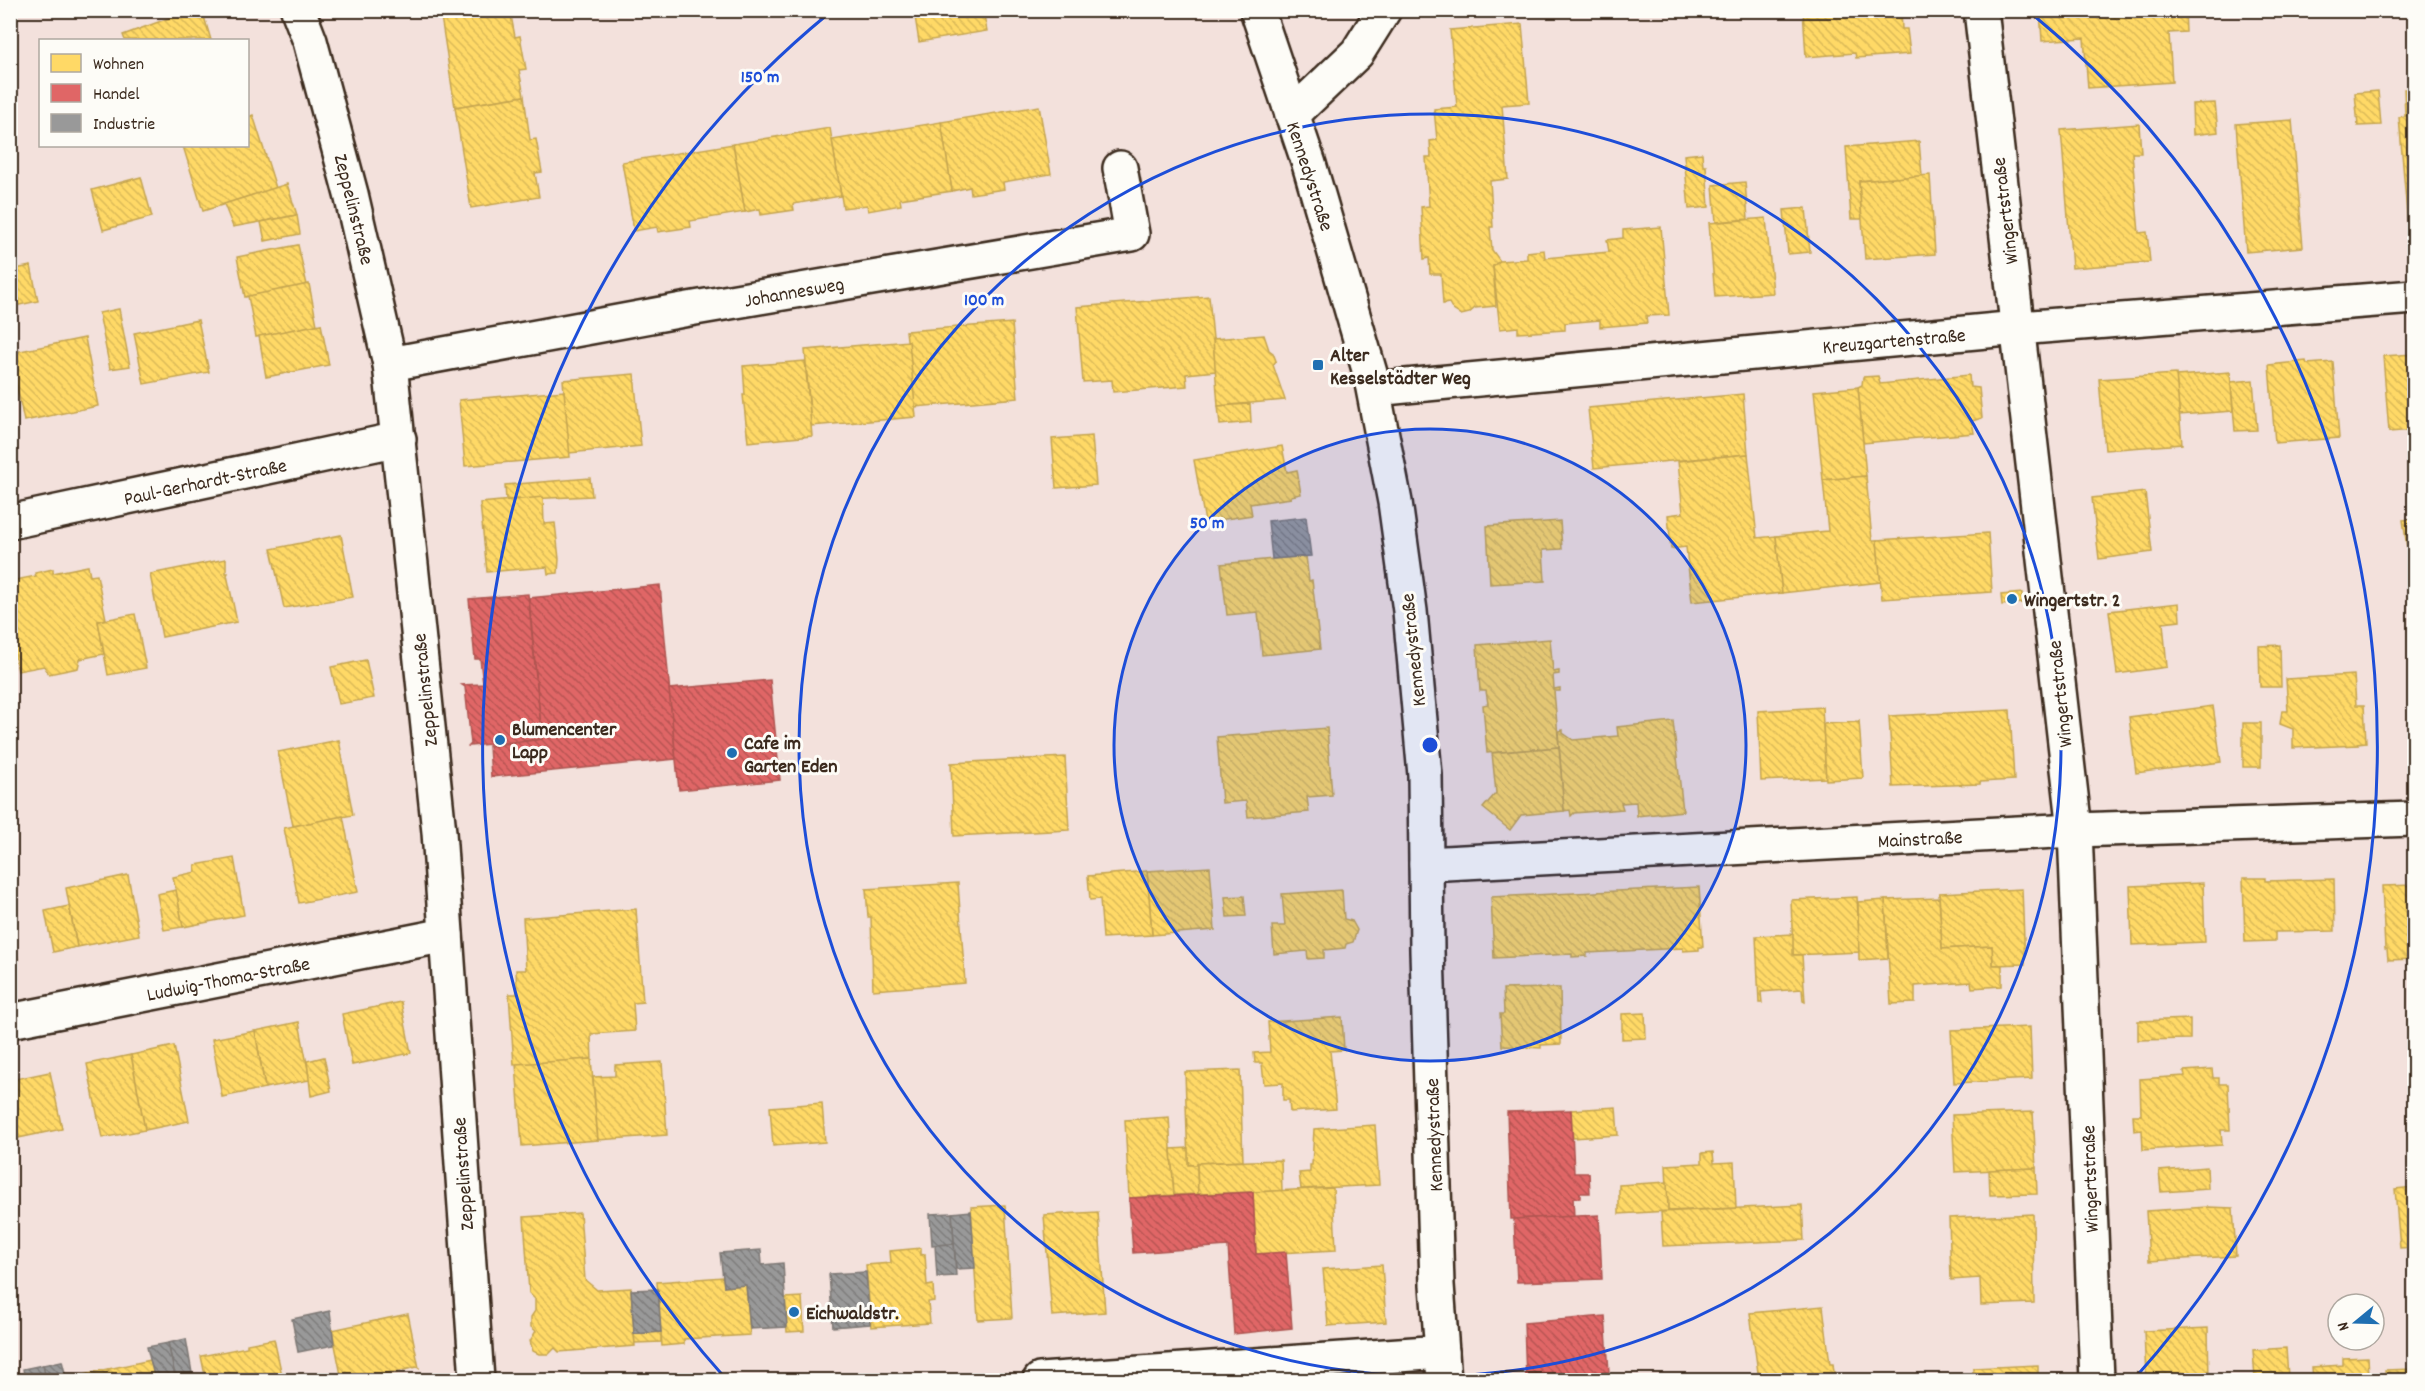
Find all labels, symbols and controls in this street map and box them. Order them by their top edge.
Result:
legend [39,39,249,147]
text: Wohnen [93,53,144,78]
text: 150 m [741,66,779,91]
text: Handel [93,83,140,108]
text: Industrie [93,113,155,138]
street label: Kennedystraße [1277,119,1339,236]
street label: Zeppelinstraße [325,151,379,268]
street label: Wingertstraße [1986,155,2027,266]
street label: Johannesweg [742,271,847,317]
text: 100 m [964,289,1004,314]
street label: Kreuzgartenstraße [1822,323,1967,363]
place label: Alter Kesselstädter Weg [1330,343,1471,394]
marker: Alter Kesselstädter Weg [1311,358,1325,372]
street label: Paul-Gerhardt-Straße [122,453,290,515]
text: 50 m [1190,512,1224,537]
place label: Wingertstr. 2 [2024,588,2121,616]
street label: Kennedystraße [1395,591,1435,708]
marker: Wingertstr. 2 [2005,592,2019,606]
street label: Zeppelinstraße [407,632,447,748]
street label: Wingertstraße [2042,638,2082,749]
place label: Blumencenter Lapp [512,717,617,768]
place label: Cafe im Garten Eden [744,731,837,782]
marker: Blumencenter Lapp [493,733,507,747]
centre of rings [1420,735,1440,755]
marker: Cafe im Garten Eden [725,746,739,760]
street label: Mainstraße [1877,825,1963,857]
street label: Ludwig-Thoma-Straße [145,951,313,1010]
street label: Kennedystraße [1420,1077,1452,1192]
street label: Zeppelinstraße [447,1116,483,1231]
street label: Wingertstraße [2076,1124,2108,1233]
north arrow [2326,1292,2386,1352]
place label: Eichwaldstr. [806,1301,899,1329]
marker: Eichwaldstr. [787,1305,801,1319]
text: N [2332,1318,2356,1334]

